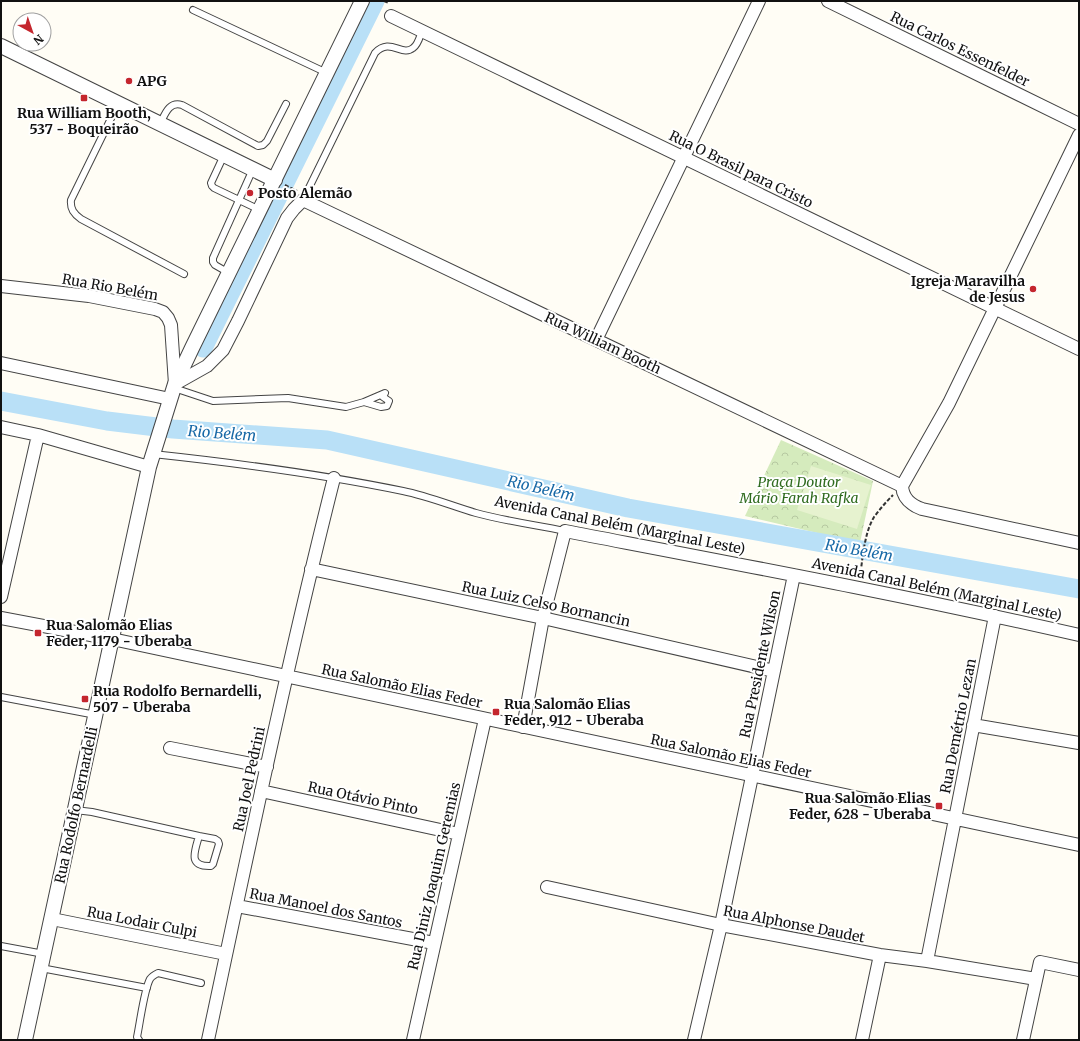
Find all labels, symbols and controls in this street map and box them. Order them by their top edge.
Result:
street label: Rua Carlos Essenfelder [887,7,1033,91]
north arrow [12,12,52,52]
text: N [30,32,46,48]
place label: APG [136,72,167,90]
marker: APG [124,76,134,86]
marker: Rua William Booth, 537 - Boqueirão [79,93,89,103]
place label: Rua William Booth, 537 - Boqueirão [17,104,151,138]
street label: Rua O Brasil para Cristo [666,126,816,212]
place label: Posto Alemão [258,184,352,202]
marker: Posto Alemão [245,188,255,198]
street label: Rua Rio Belém [60,270,160,304]
place label: Igreja Maravilha de Jesus [911,272,1025,306]
marker: Igreja Maravilha de Jesus [1028,284,1038,294]
street label: Rua William Booth [542,308,664,378]
water label: Rio Belém [187,421,257,445]
water label: Rio Belém [505,471,577,505]
park label: Praça Doutor Mário Farah Rafka [738,473,859,507]
street label: Avenida Canal Belém (Marginal Leste) [492,492,747,558]
water label: Rio Belém [824,535,895,565]
street label: Avenida Canal Belém (Marginal Leste) [809,553,1064,624]
street label: Rua Luiz Celso Bornancin [460,577,632,631]
street label: Rua Presidente Wilson [736,589,784,739]
place label: Rua Salomão Elias Feder, 1179 - Uberaba [46,616,192,650]
marker: Rua Salomão Elias Feder, 1179 - Uberaba [33,628,43,638]
street label: Rua Demétrio Lezan [936,657,980,795]
street label: Rua Salomão Elias Feder [320,660,484,712]
place label: Rua Rodolfo Bernardelli, 507 - Uberaba [93,682,262,716]
marker: Rua Rodolfo Bernardelli, 507 - Uberaba [80,694,90,704]
place label: Rua Salomão Elias Feder, 912 - Uberaba [504,695,644,729]
marker: Rua Salomão Elias Feder, 912 - Uberaba [491,707,501,717]
street label: Rua Joel Pedrini [229,724,269,833]
street label: Rua Rodolfo Bernardelli [51,725,102,885]
street label: Rua Salomão Elias Feder [649,730,813,782]
street label: Rua Otávio Pinto [306,778,420,818]
street label: Rua Diniz Joaquim Geremias [404,780,464,972]
place label: Rua Salomão Elias Feder, 628 - Uberaba [789,789,931,823]
marker: Rua Salomão Elias Feder, 628 - Uberaba [934,801,944,811]
street label: Rua Manoel dos Santos [248,884,404,932]
street label: Rua Alphonse Daudet [722,901,867,947]
street label: Rua Lodair Culpi [85,903,199,942]

